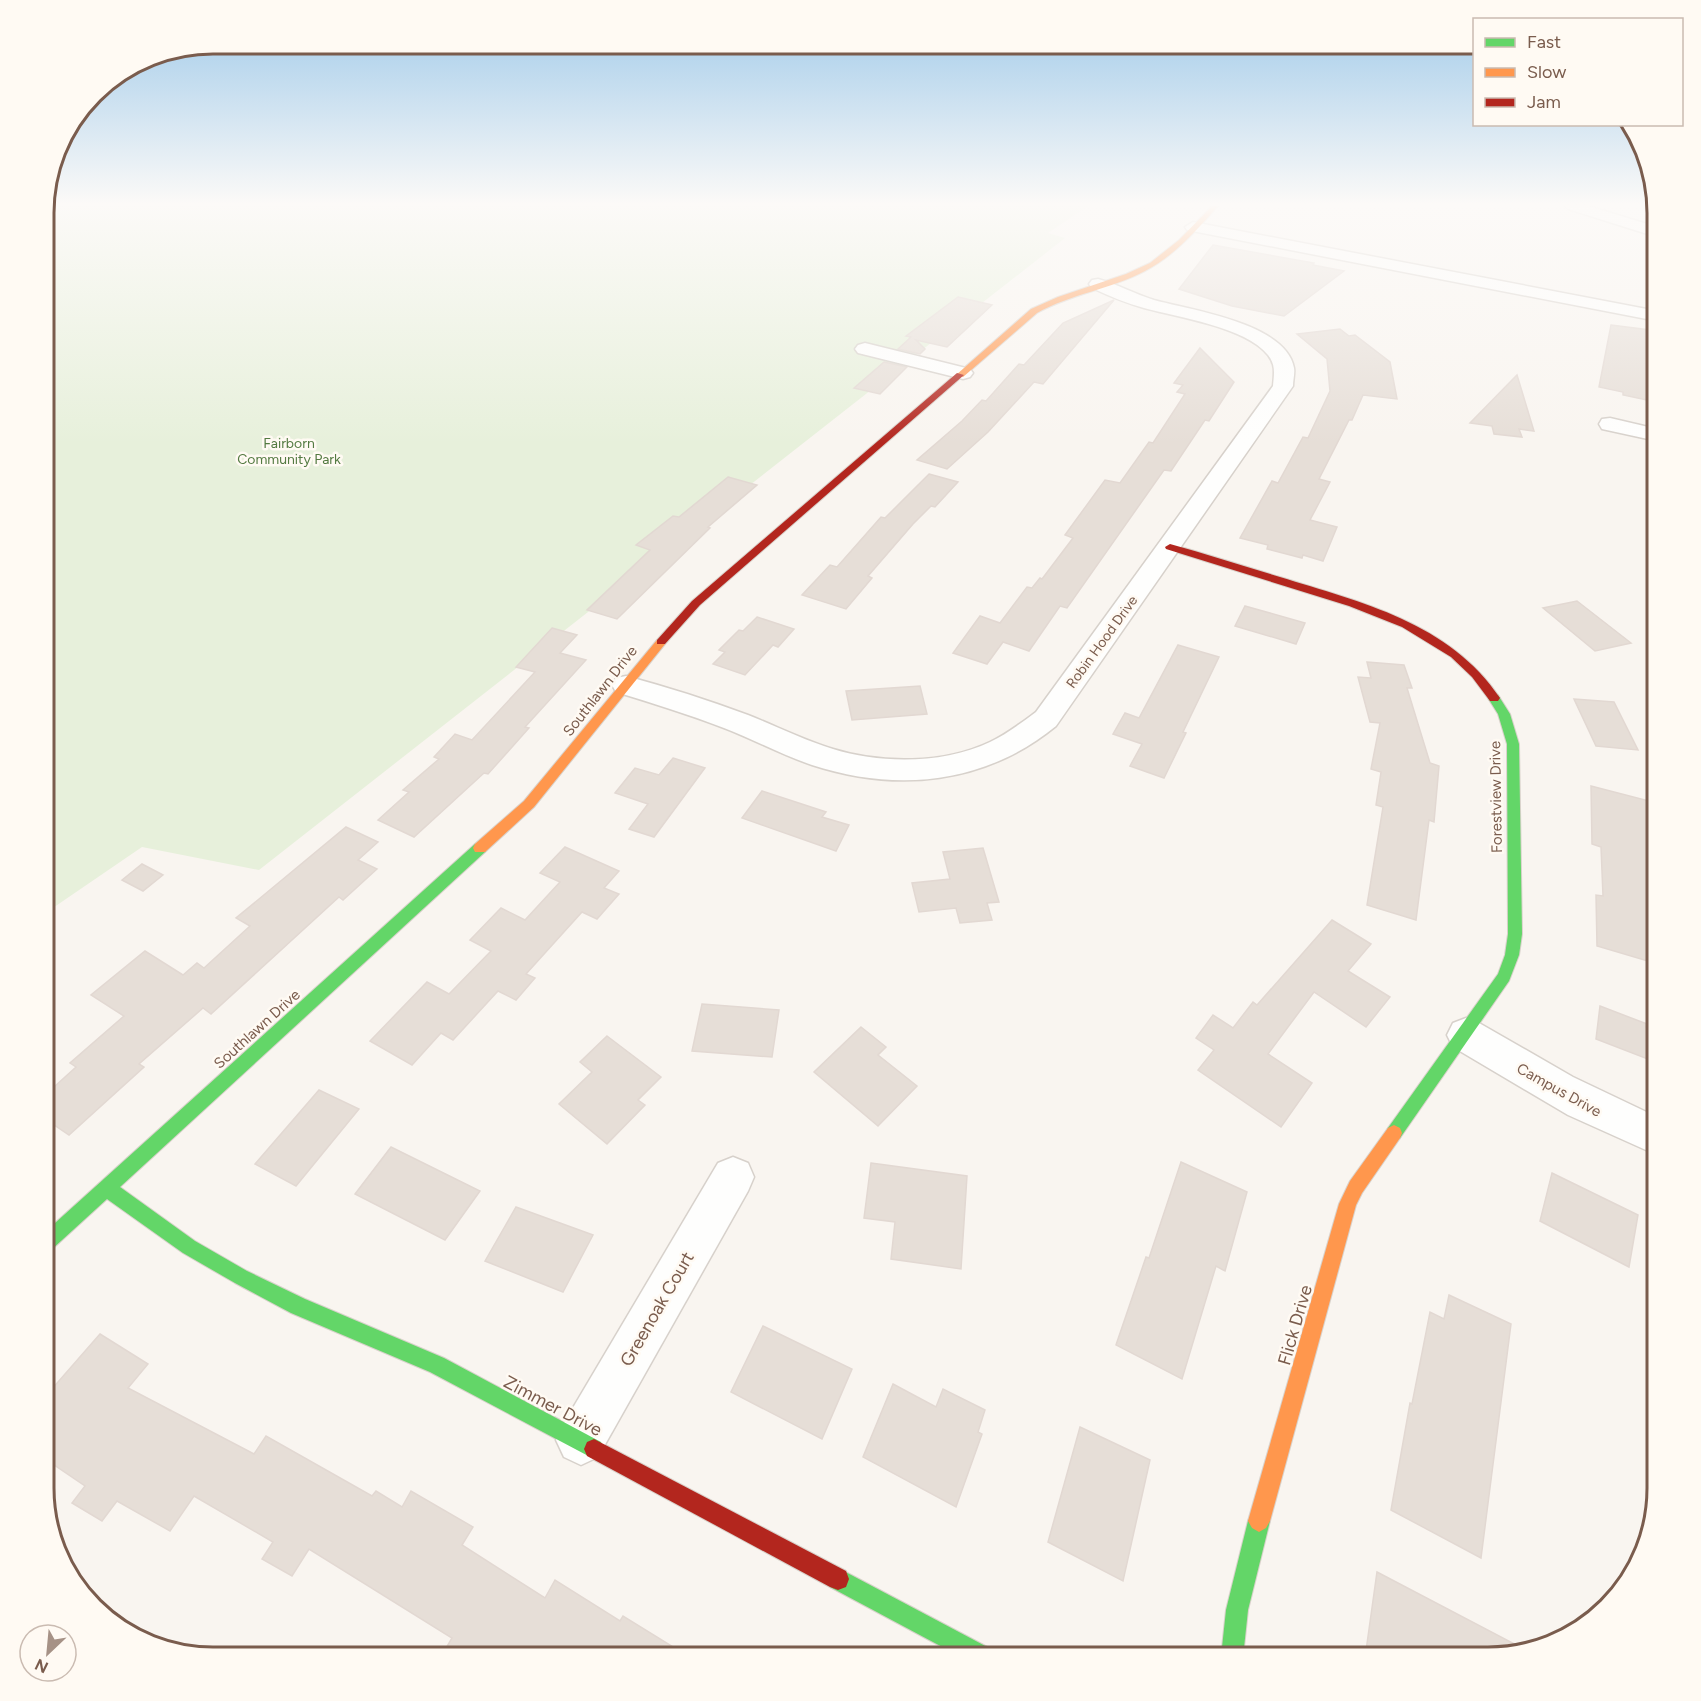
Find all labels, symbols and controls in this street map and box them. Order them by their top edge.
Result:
legend [1473,18,1683,126]
text: Fast [1527,31,1561,53]
text: Slow [1527,61,1566,83]
text: Jam [1527,91,1561,113]
park label: Fairborn Community Park [237,435,341,468]
street label: Robin Hood Drive [1063,592,1142,692]
street label: Southlawn Drive [559,642,641,740]
street label: Forestview Drive [1486,741,1506,853]
street label: Southlawn Drive [210,986,304,1072]
street label: Campus Drive [1514,1059,1604,1121]
street label: Greenoak Court [615,1248,699,1370]
street label: Flick Drive [1273,1282,1317,1368]
street label: Zimmer Drive [500,1371,606,1441]
north arrow [18,1623,78,1683]
text: N [32,1655,51,1677]

